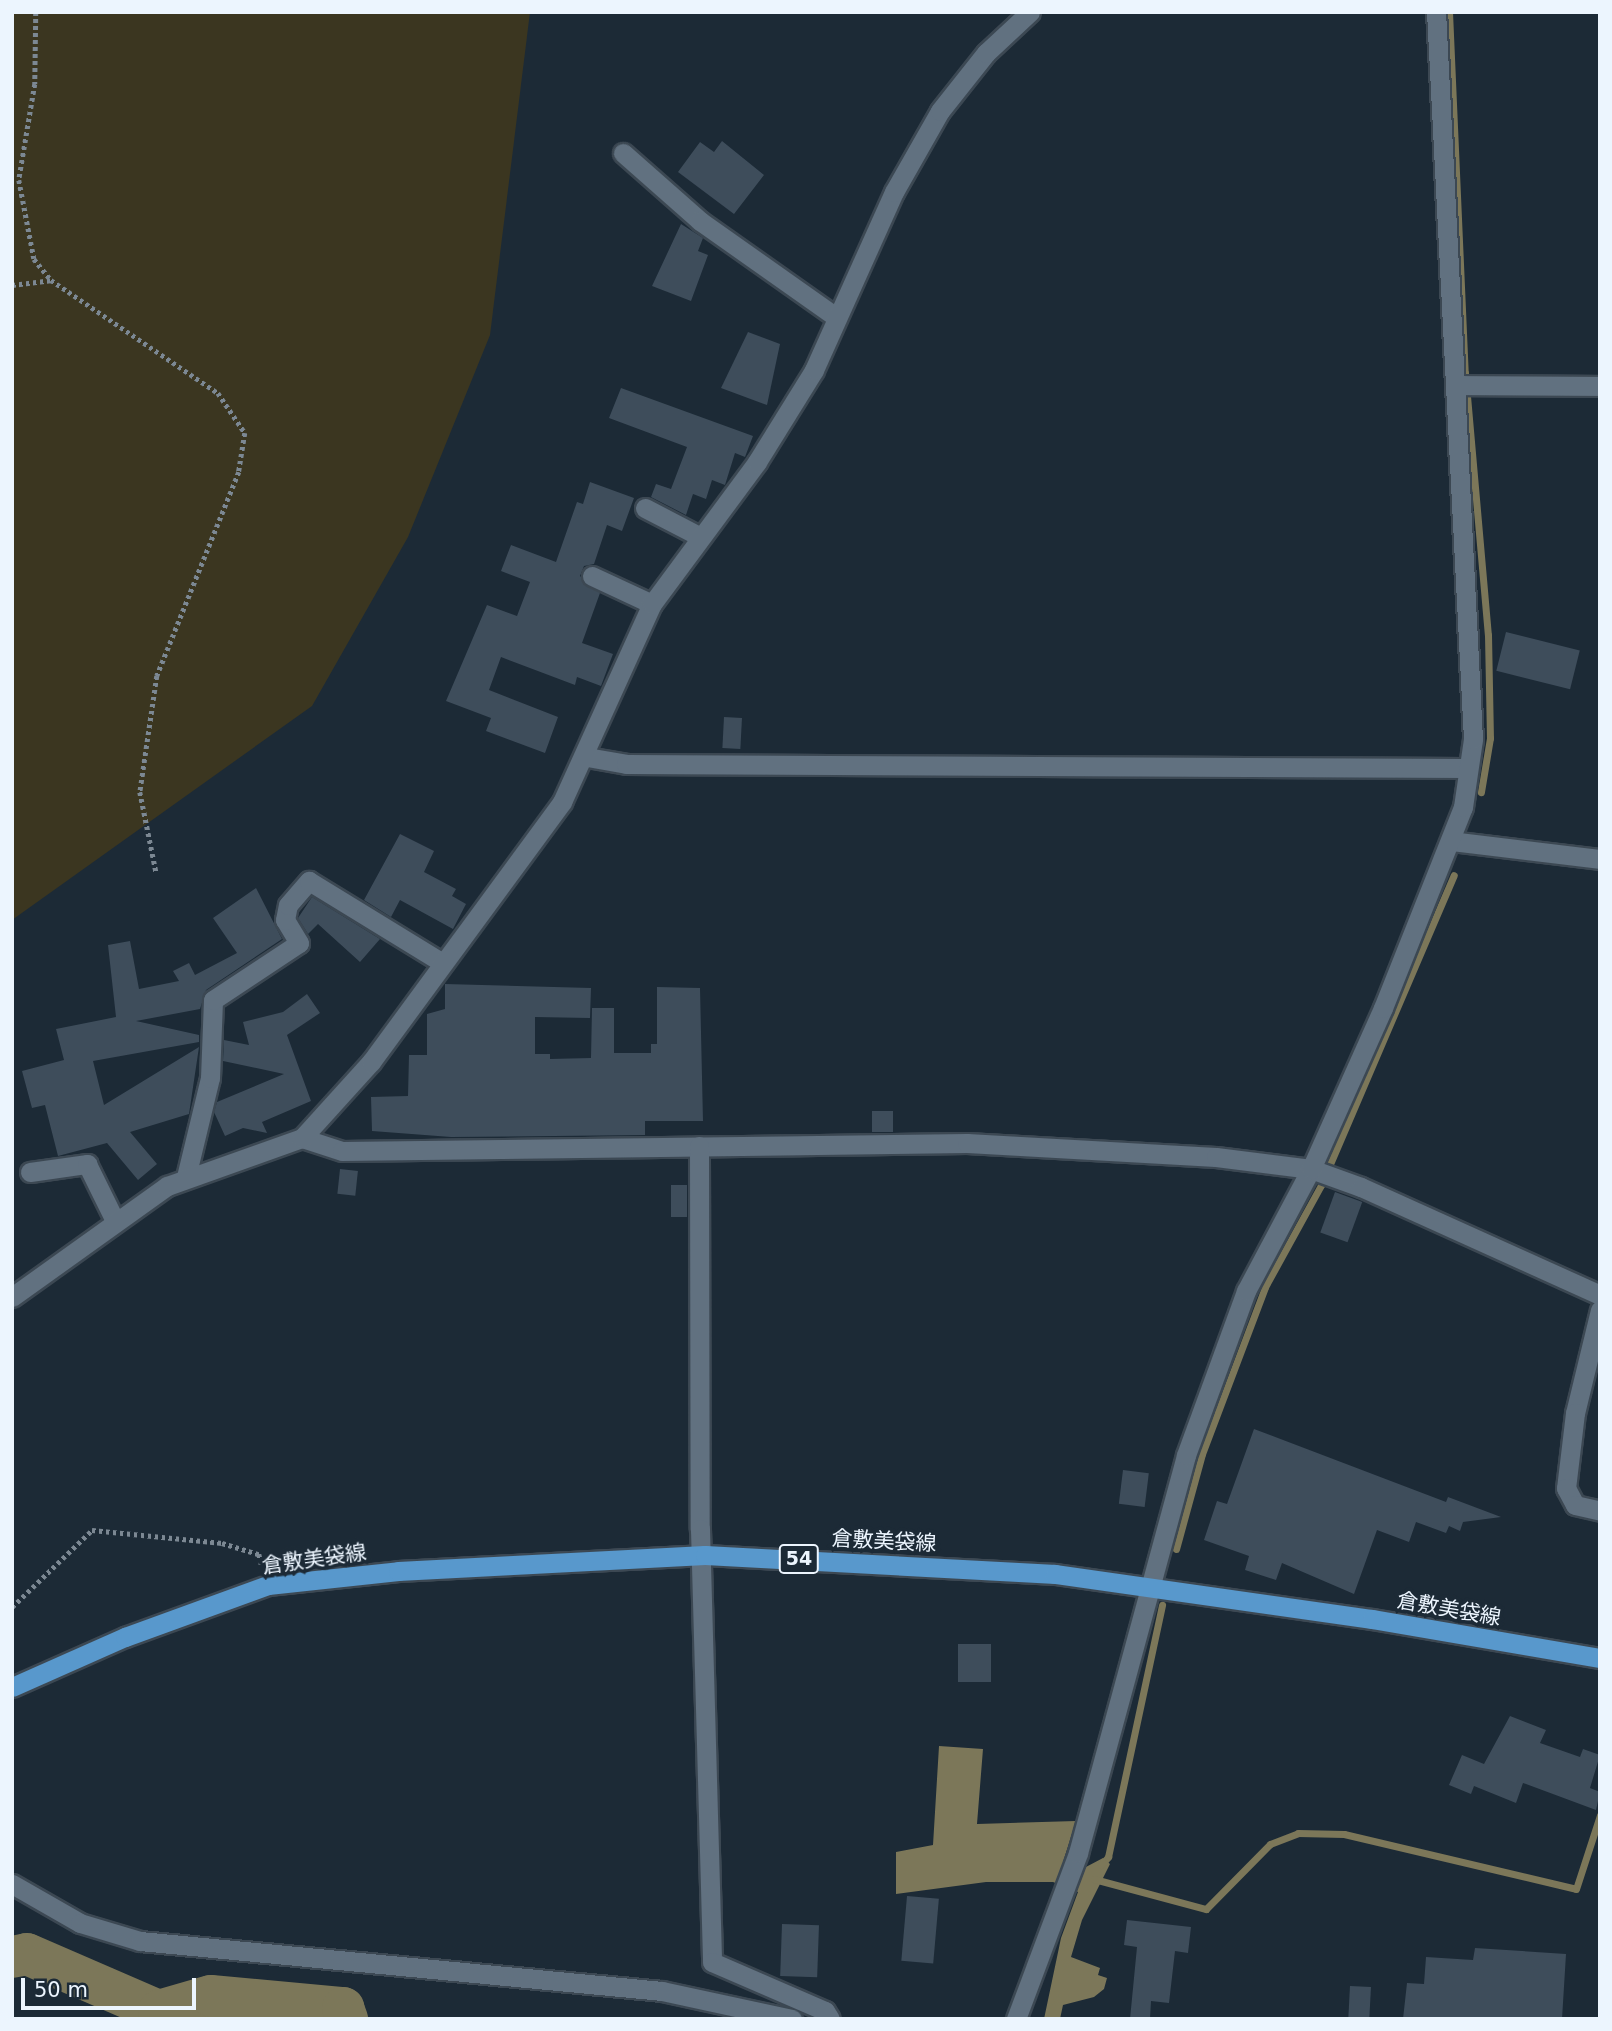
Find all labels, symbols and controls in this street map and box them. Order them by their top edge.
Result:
street label: 倉敷美袋線 [831,1526,937,1556]
street label: 倉敷美袋線 [260,1539,368,1579]
road number: 54 [778,1544,820,1574]
street label: 倉敷美袋線 [1395,1587,1503,1631]
scale bar [24,1965,200,2009]
text: 50 m [34,1978,88,2002]

